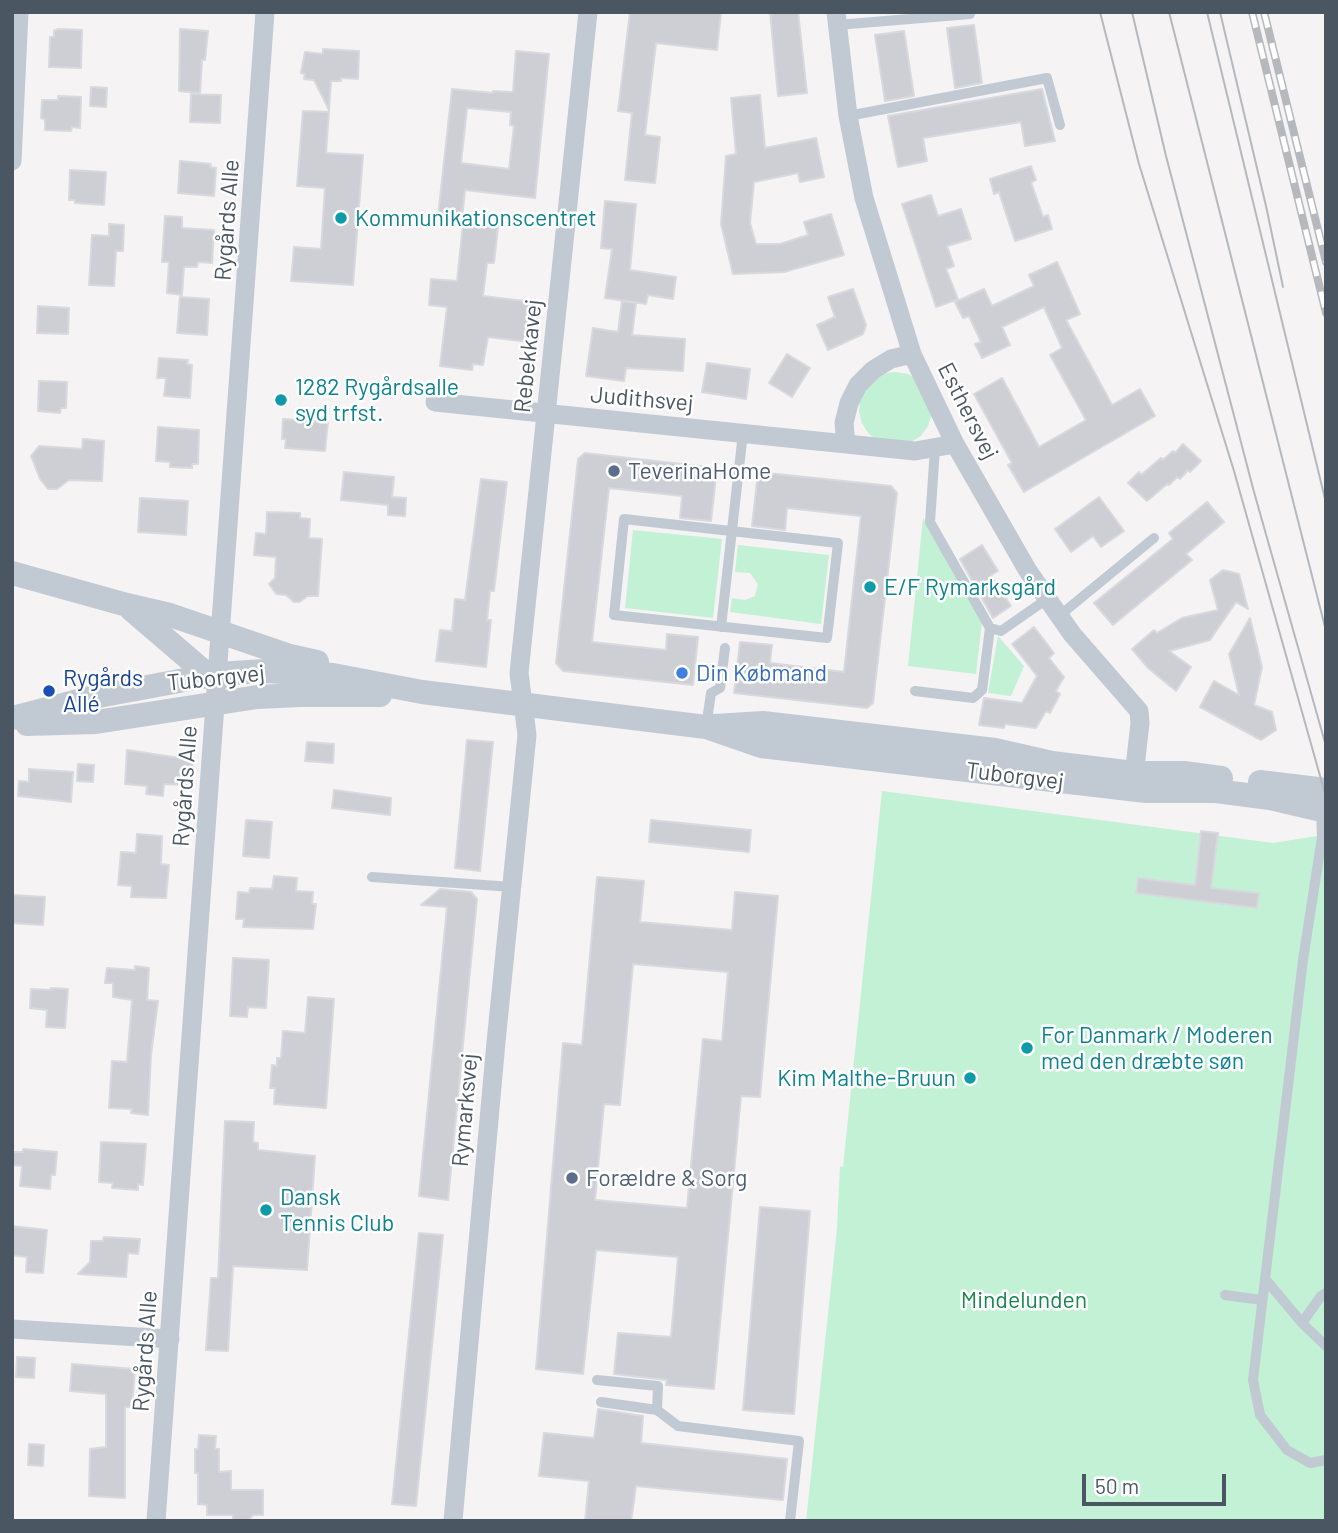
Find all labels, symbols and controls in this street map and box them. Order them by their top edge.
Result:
street label: Rygårds Alle [209,158,245,282]
place label: Kommunikationscentret [355,204,597,232]
marker: Kommunikationscentret [333,210,349,226]
street label: Rebekkavej [508,298,548,414]
street label: Esthersvej [932,358,1004,464]
place label: 1282 Rygårdsalle syd trfst. [295,373,459,427]
street label: Judithsvej [589,381,695,417]
marker: 1282 Rygårdsalle syd trfst. [273,392,289,408]
place label: TeverinaHome [628,457,771,485]
marker: TeverinaHome [606,463,622,479]
place label: E/F Rymarksgård [884,573,1056,601]
marker: E/F Rymarksgård [862,579,878,595]
street label: Tuborgvej [166,659,266,697]
place label: Din Købmand [696,659,827,687]
place label: Rygårds Allé [63,664,143,718]
marker: Din Købmand [674,665,690,681]
marker: Rygårds Allé [41,683,57,699]
street label: Rygårds Alle [167,724,203,848]
street label: Tuborgvej [965,756,1065,796]
place label: For Danmark / Moderen med den dræbte søn [1041,1021,1273,1075]
marker: For Danmark / Moderen med den dræbte søn [1019,1040,1035,1056]
street label: Rymarksvej [446,1052,484,1168]
place label: Kim Malthe-Bruun [777,1064,956,1092]
marker: Kim Malthe-Bruun [962,1070,978,1086]
place label: Forældre & Sorg [586,1164,747,1192]
marker: Forældre & Sorg [564,1170,580,1186]
place label: Dansk Tennis Club [280,1183,394,1237]
marker: Dansk Tennis Club [258,1202,274,1218]
park label: Mindelunden [961,1286,1087,1314]
street label: Rygårds Alle [127,1289,163,1413]
scale bar [1086,1460,1230,1504]
text: 50 m [1095,1473,1139,1498]

